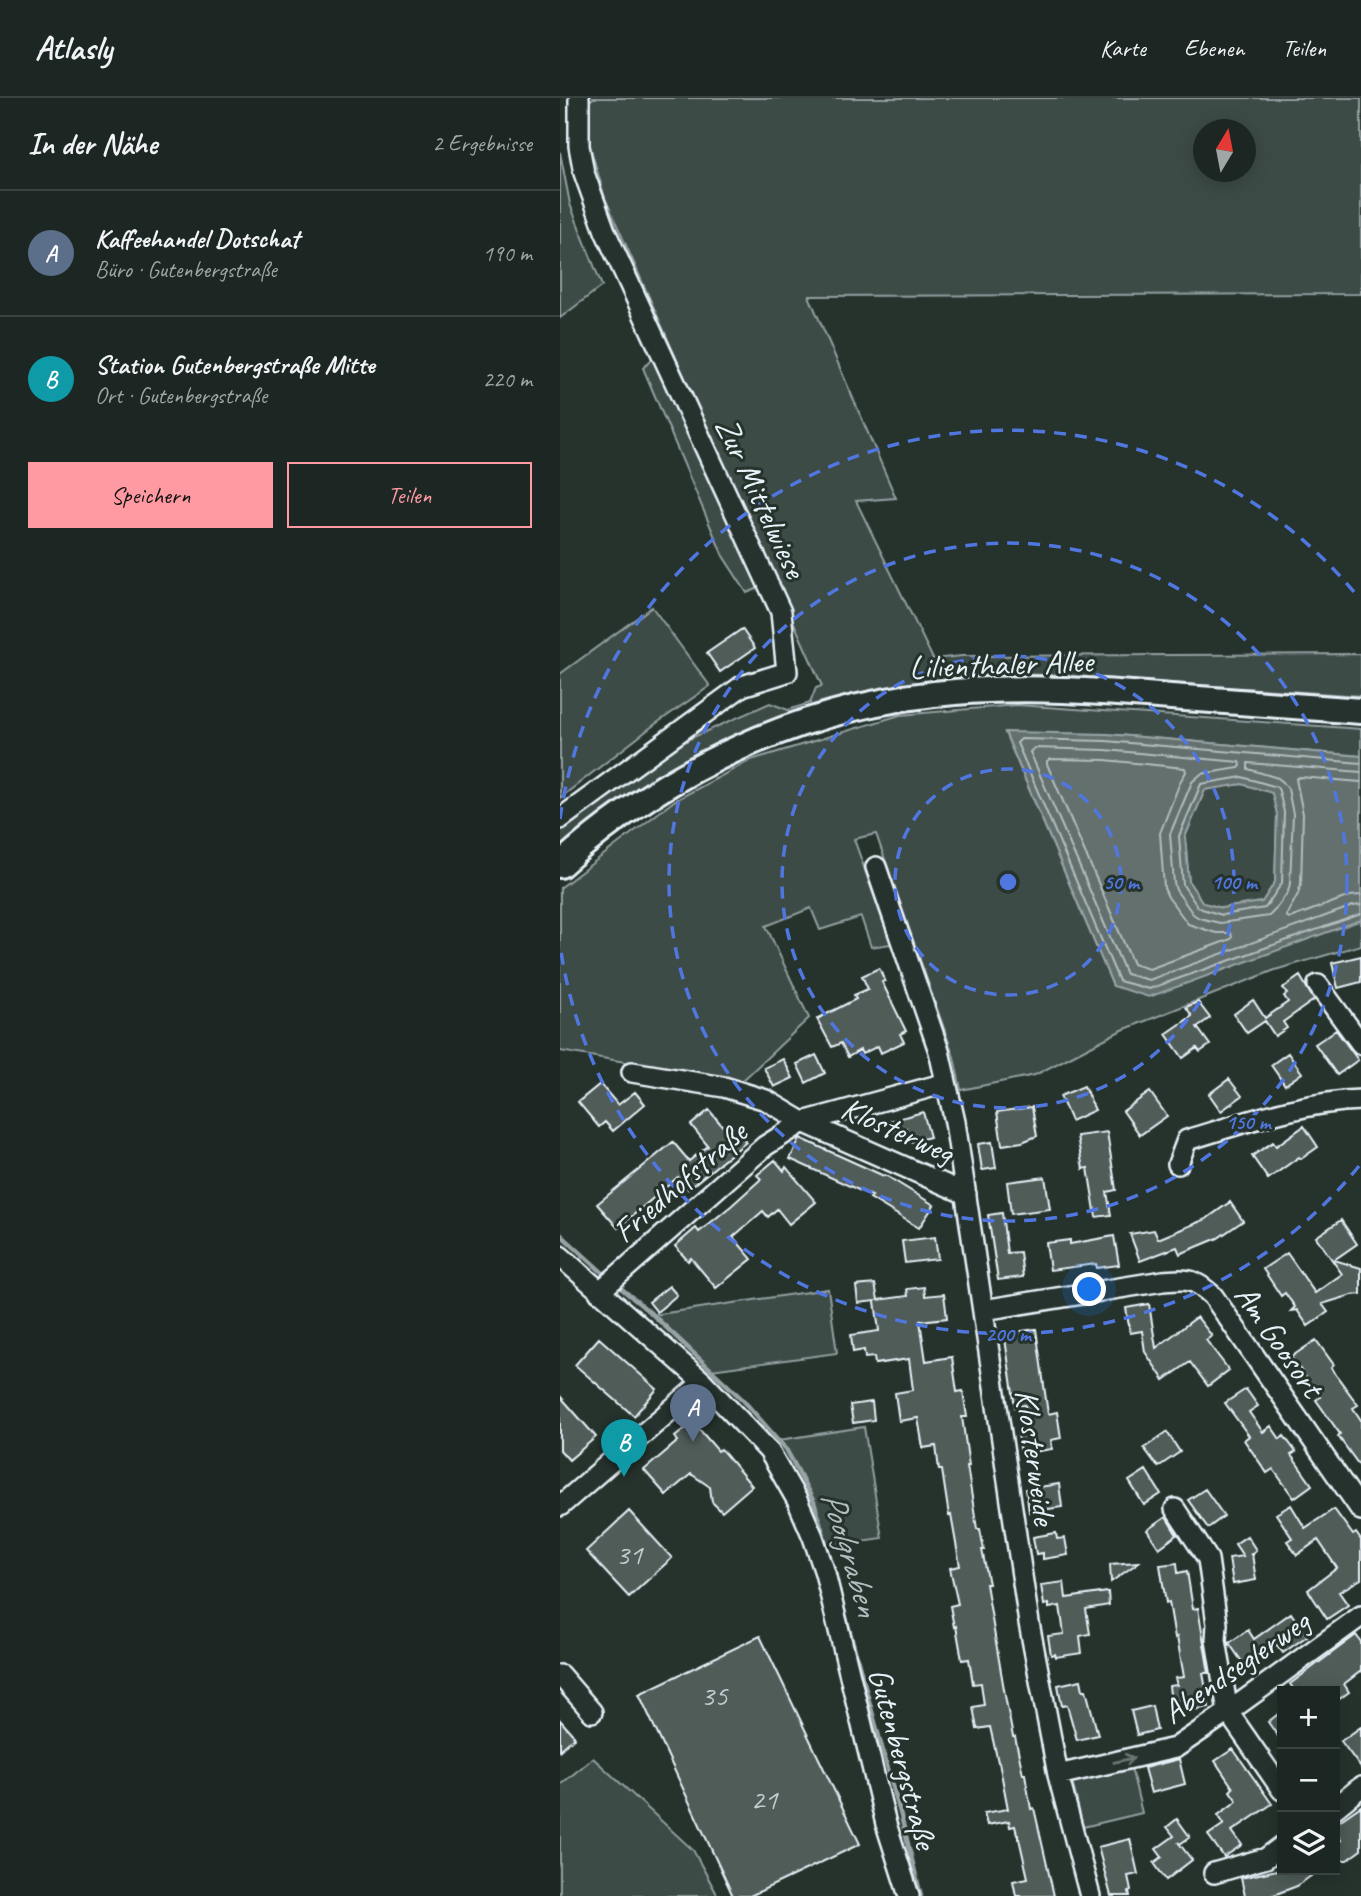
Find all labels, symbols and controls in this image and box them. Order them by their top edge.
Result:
text: Atlasly [35,27,112,69]
text: Karte [1100,33,1146,63]
text: Ebenen [1184,33,1244,63]
text: Teilen [1282,33,1326,63]
north arrow [1193,119,1256,182]
text: In der Nähe [28,125,157,163]
text: 2 Ergebnisse [432,129,532,158]
text: Kaffeehandel Dotschat [95,222,299,255]
text: A [45,239,57,268]
text: 190 m [483,239,532,268]
text: Büro · Gutenbergstraße [95,255,277,284]
text: Station Gutenbergstraße Mitte [95,348,375,381]
text: B [45,365,57,394]
text: 220 m [483,365,532,394]
text: Ort · Gutenbergstraße [95,381,267,410]
street label: Zur Mittelwiese [706,410,818,586]
button: Speichern [28,462,273,528]
button: Teilen [287,462,532,528]
street label: Lilienthaler Allee [908,640,1096,688]
text: 50 m [1103,869,1141,895]
text: 100 m [1211,869,1259,895]
centre of rings [996,870,1020,894]
street label: Klosterweg [835,1087,962,1174]
text: 150 m [1225,1109,1273,1135]
street label: Friedhofstraße [604,1110,757,1252]
your location [1072,1272,1106,1306]
street label: Am Goosort [1225,1276,1335,1408]
text: 200 m [985,1321,1033,1347]
pin: A [670,1384,716,1442]
street label: Klosterweide [1006,1387,1067,1530]
pin: B [601,1419,647,1477]
water label: Poolgraben [810,1486,892,1624]
house number: 31 [616,1535,644,1573]
street label: Abendseglerweg [1154,1599,1319,1733]
street label: Gutenbergstraße [859,1663,948,1856]
house number: 35 [701,1676,729,1714]
map controls [1277,1686,1340,1875]
button: + [1277,1686,1340,1749]
button: − [1277,1749,1340,1812]
one-way arrow [1112,1752,1135,1766]
house number: 21 [751,1780,779,1818]
button: layers [1277,1812,1340,1875]

